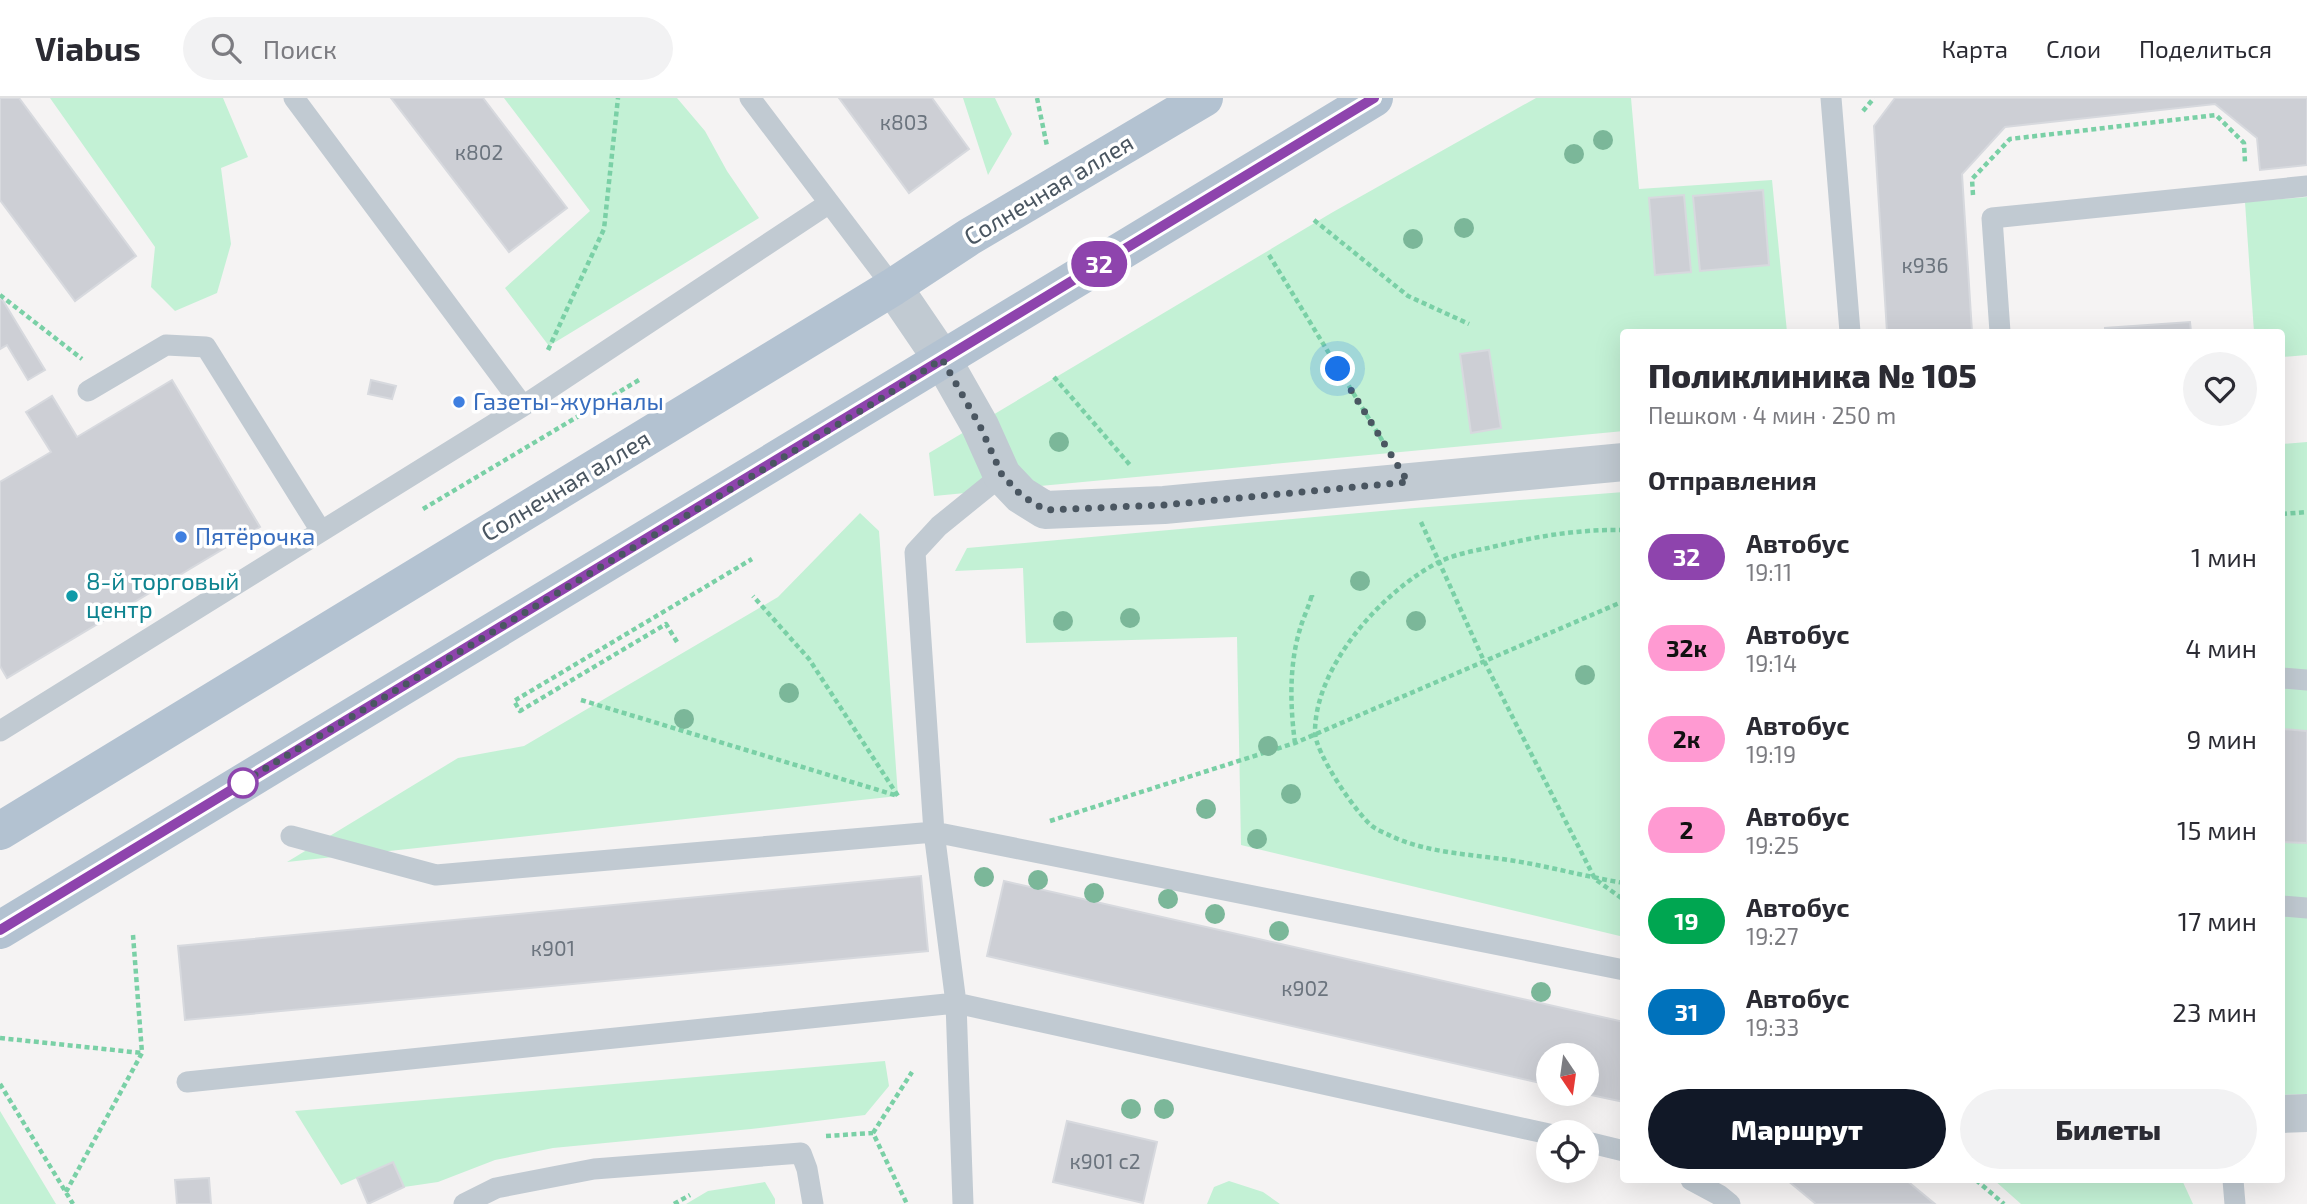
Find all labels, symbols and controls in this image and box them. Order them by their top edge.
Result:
search box [183,17,673,80]
text: Viabus [35,28,141,68]
icon: search [207,29,245,67]
text: Поиск [263,33,337,64]
text: Карта [1941,34,2008,63]
text: Слои [2046,34,2101,63]
text: Поделиться [2139,34,2272,63]
house number: к803 [880,109,928,134]
street label: Солнечная аллея [958,127,1138,251]
house number: к802 [455,139,503,164]
line badge: 32 [1068,241,1130,287]
text: 32 [1085,249,1113,278]
house number: к936 [1902,252,1948,277]
your location [1320,351,1355,386]
button: heart [2183,352,2257,426]
text: Поликлиника № 105 [1648,355,1977,395]
place label: Газеты-журналы [473,386,664,416]
marker: Газеты-журналы [451,394,467,410]
text: Пешком · 4 мин · 250 m [1648,401,1896,429]
street label: Солнечная аллея [475,423,655,547]
text: Отправления [1648,464,1817,495]
place label: Пятёрочка [195,521,315,550]
text: Автобус [1746,527,1849,558]
marker: Пятёрочка [173,529,189,545]
text: 1 мин [2191,541,2257,572]
text: 32 [1673,542,1700,571]
text: 19:11 [1746,558,1792,586]
place label: 8-й торговый центр [86,566,239,623]
marker: 8-й торговый центр [64,588,80,604]
text: Автобус [1746,618,1849,649]
text: 4 мин [2185,632,2257,663]
text: 32к [1666,633,1707,662]
text: 19:14 [1746,649,1797,677]
text: Автобус [1746,709,1849,740]
text: 9 мин [2186,723,2257,754]
text: 2к [1673,724,1700,753]
text: 19:19 [1746,740,1796,768]
unlabelled marker [228,768,258,798]
text: Автобус [1746,800,1849,831]
text: 15 мин [2177,814,2257,845]
text: 2 [1680,815,1693,844]
text: 19:25 [1746,831,1799,859]
text: Автобус [1746,891,1849,922]
text: 17 мин [2178,905,2257,936]
text: 19 [1674,906,1699,935]
text: 19:27 [1746,922,1798,950]
house number: к901 [531,935,575,960]
house number: к902 [1281,975,1329,1000]
text: Автобус [1746,982,1849,1013]
text: 23 мин [2172,996,2257,1027]
text: 31 [1675,997,1698,1026]
text: 19:33 [1746,1013,1799,1041]
north arrow [1536,1043,1600,1106]
map controls [1536,1043,1599,1183]
button: Маршрут [1648,1089,1946,1169]
button: Билеты [1960,1089,2257,1169]
button: locate [1536,1120,1599,1183]
house number: к901 с2 [1069,1148,1141,1173]

